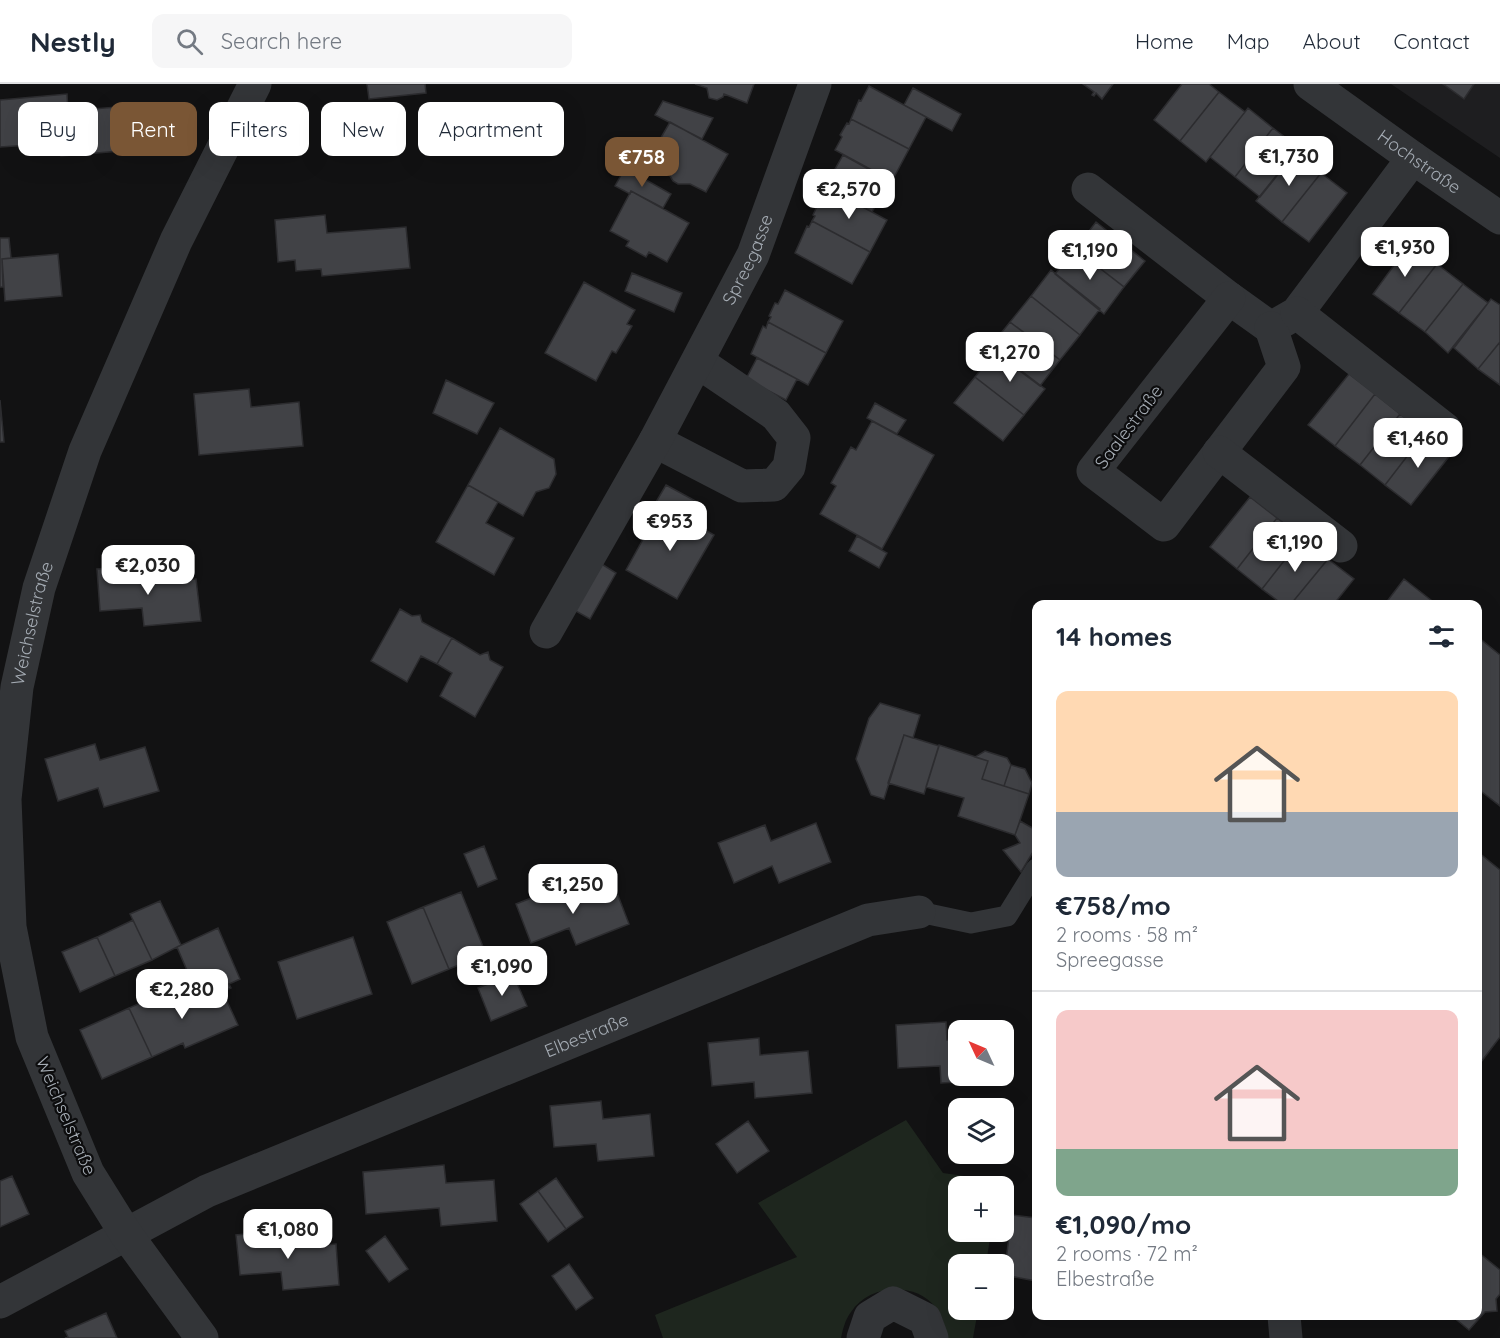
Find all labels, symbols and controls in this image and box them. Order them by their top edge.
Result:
search box [152,14,572,68]
text: Nestly [30,24,116,59]
icon: search [173,25,206,58]
text: Search here [221,27,342,55]
text: Home [1135,28,1194,54]
text: Map [1227,28,1270,54]
text: About [1303,28,1361,54]
text: Contact [1394,28,1470,54]
chip: Buy [18,102,98,156]
chip: Rent [110,102,197,156]
chip: Filters [209,102,309,156]
chip: New [321,102,406,156]
chip: Apartment [418,102,564,156]
street label: Hochstraße [1373,124,1466,199]
pin: €1,730 [1240,136,1338,187]
pin: €758 [606,137,678,188]
text: €1,730 [1259,143,1319,168]
text: €758 [619,144,665,169]
pin: €2,570 [800,169,898,220]
text: €2,570 [817,176,881,201]
street label: Spreegasse [717,211,778,308]
pin: €1,930 [1356,227,1454,278]
pin: €1,190 [1041,230,1139,281]
text: €1,930 [1375,234,1435,259]
text: €1,190 [1062,237,1118,262]
pin: €1,270 [961,332,1059,383]
text: €1,270 [980,339,1040,364]
street label: Saalestraße [1089,380,1168,473]
pin: €1,460 [1369,418,1467,469]
text: €1,460 [1388,425,1448,450]
pin: €953 [634,501,706,552]
text: €953 [647,508,693,533]
pin: €1,190 [1246,522,1344,573]
text: €1,190 [1267,529,1323,554]
pin: €2,030 [99,545,197,596]
text: €2,030 [116,552,180,577]
street label: Weichselstraße [6,558,58,687]
text: 14 homes [1056,620,1172,653]
icon: filters [1425,620,1458,653]
icon: home [1203,730,1311,838]
pin: €1,250 [524,864,622,915]
text: €1,250 [543,871,604,896]
text: €758/mo [1056,889,1171,922]
text: 2 rooms · 58 m² [1056,922,1198,947]
pin: €1,090 [453,946,551,997]
text: Spreegasse [1056,947,1164,972]
text: €1,090 [471,953,533,978]
pin: €2,280 [133,969,231,1020]
text: €2,280 [150,976,214,1001]
street label: Elbestraße [541,1007,632,1062]
north arrow [948,1020,1014,1086]
map controls [948,1020,1014,1320]
icon: home [1203,1049,1311,1157]
street label: Weichselstraße [31,1053,102,1179]
button: layers [948,1098,1014,1164]
button: + [948,1176,1014,1242]
text: €1,090/mo [1056,1208,1191,1241]
pin: €1,080 [239,1209,337,1260]
text: €1,080 [257,1216,319,1241]
text: 2 rooms · 72 m² [1056,1241,1198,1266]
button: − [948,1254,1014,1320]
text: Elbestraße [1056,1266,1155,1291]

